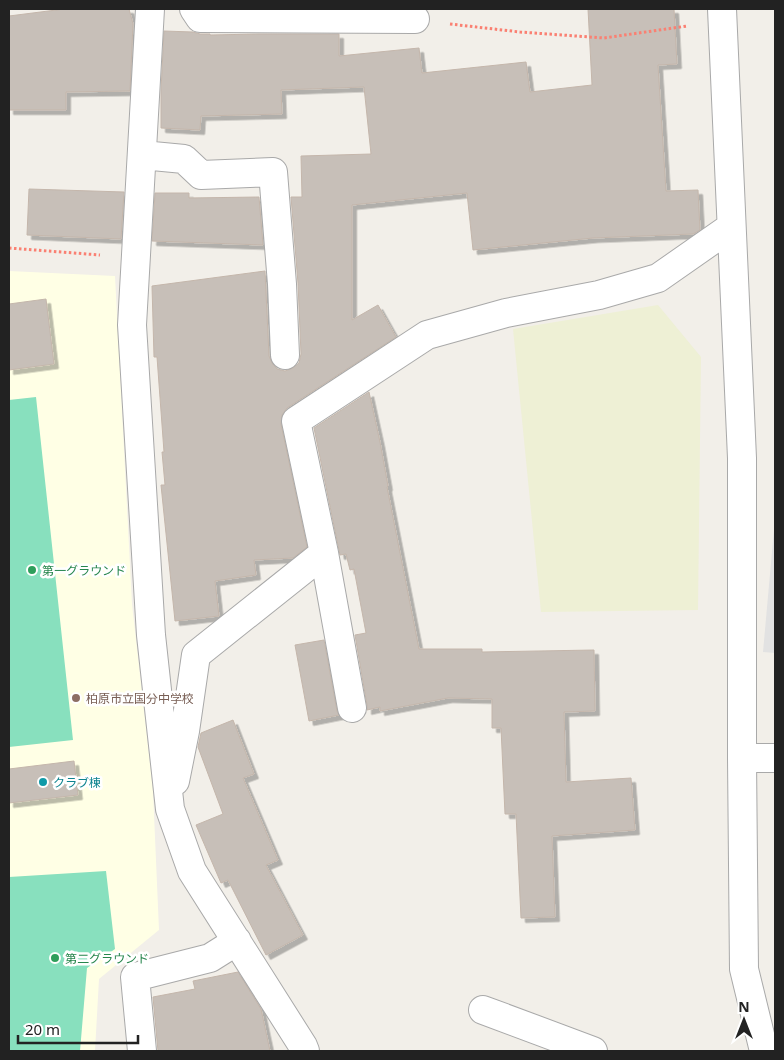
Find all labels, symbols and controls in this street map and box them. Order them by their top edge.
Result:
place label: 第一グラウンド [42,562,126,579]
marker: 第一グラウンド [26,564,38,576]
place label: 柏原市立国分中学校 [86,690,194,707]
marker: 柏原市立国分中学校 [70,692,82,704]
place label: クラブ棟 [53,774,101,791]
marker: クラブ棟 [37,776,49,788]
place label: 第二グラウンド [65,950,149,967]
marker: 第二グラウンド [49,952,61,964]
north arrow [719,995,769,1045]
text: N [738,997,750,1016]
scale bar [18,1012,138,1044]
text: 20 m [25,1019,60,1039]

